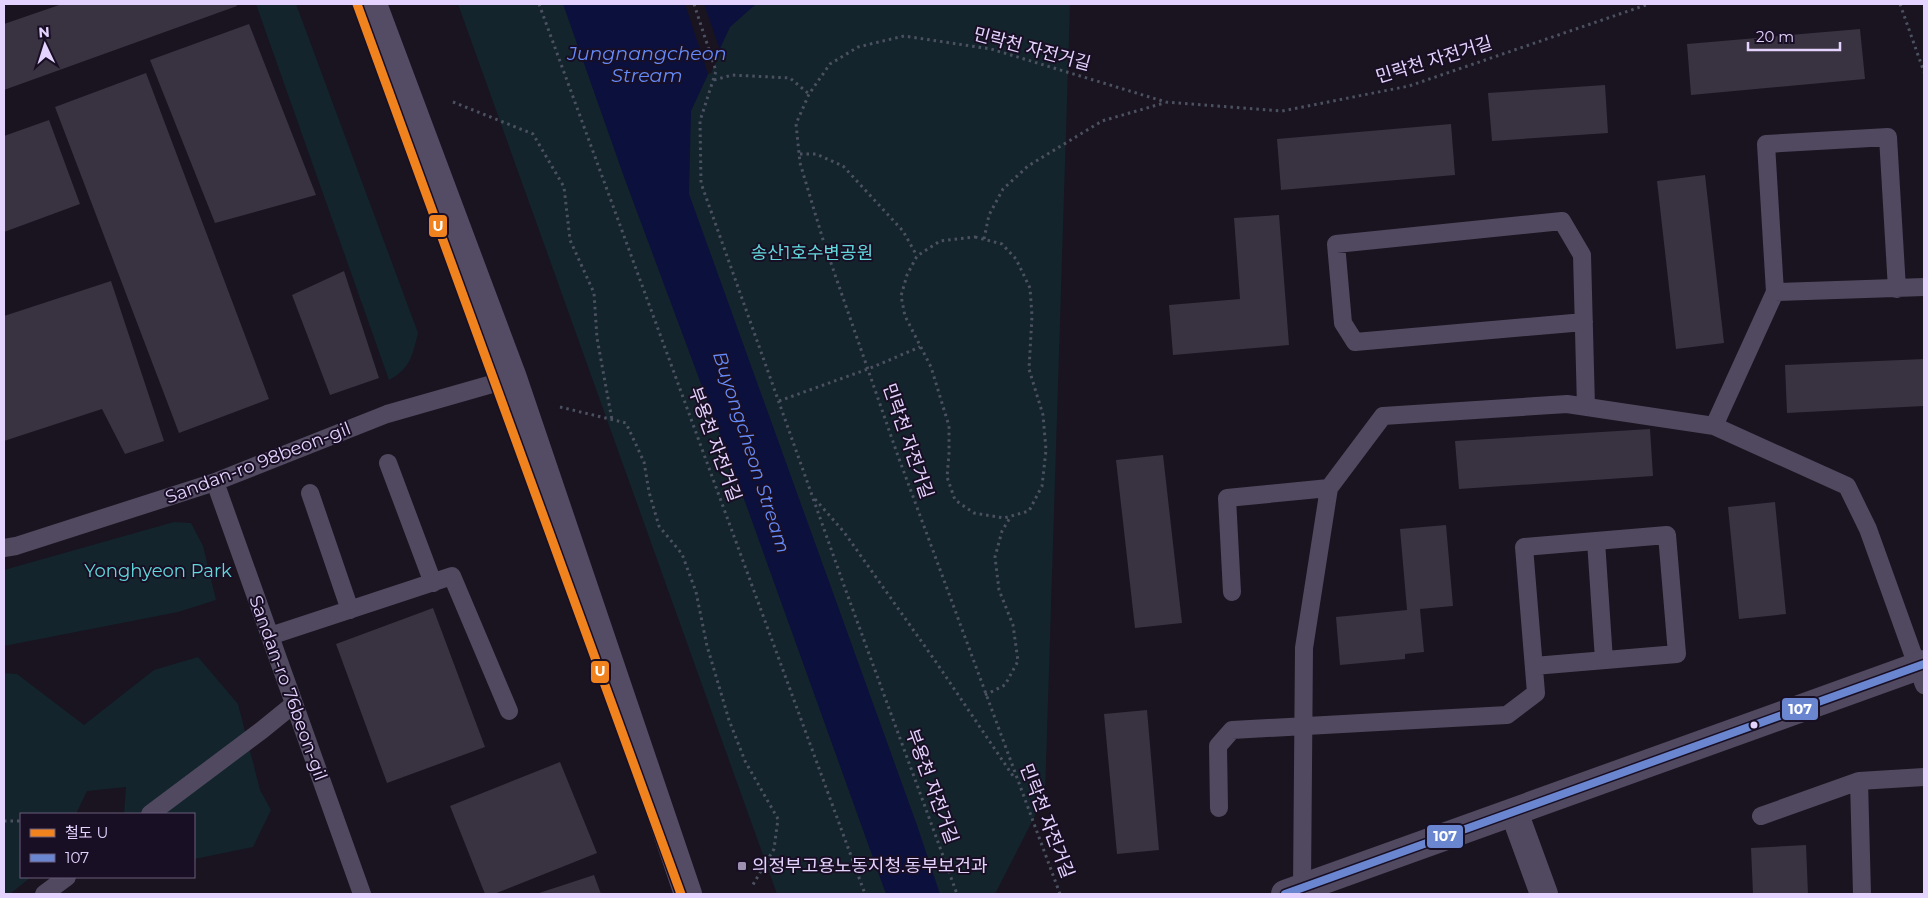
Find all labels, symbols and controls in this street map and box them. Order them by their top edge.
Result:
north arrow [20,20,70,70]
scale bar [1748,20,1840,52]
text: N [38,23,50,41]
street label: 민락천 자전거길 [971,23,1093,75]
text: 20 m [1756,27,1794,46]
street label: 민락천 자전거길 [1373,32,1495,88]
water label: Jungnangcheon Stream [566,42,727,87]
line badge: U [428,214,448,238]
text: U [432,217,444,235]
park label: 송산1호수변공원 [751,242,873,264]
water label: Buyongcheon Stream [708,348,795,556]
street label: 민락천 자전거길 [878,380,938,502]
street label: 부용천 자전거길 [684,384,746,504]
street label: Sandan-ro 98beon-gil [162,417,354,509]
park label: Yonghyeon Park [84,560,232,582]
street label: Sandan-ro 76beon-gil [244,592,332,784]
line badge: U [590,660,610,684]
text: U [594,662,606,680]
line badge: 107 [1781,697,1819,721]
text: 107 [1788,700,1812,718]
unlabelled marker [1749,720,1759,730]
street label: 부용천 자전거길 [901,726,963,846]
street label: 민락천 자전거길 [1015,761,1079,881]
legend [20,813,195,878]
text: 철도 U [65,823,108,842]
line badge: 107 [1426,824,1464,849]
text: 107 [1433,827,1457,845]
text: 107 [65,848,89,867]
place label: 의정부고용노동지청.동부보건과 [752,855,988,877]
marker: 의정부고용노동지청.동부보건과 [736,860,748,872]

